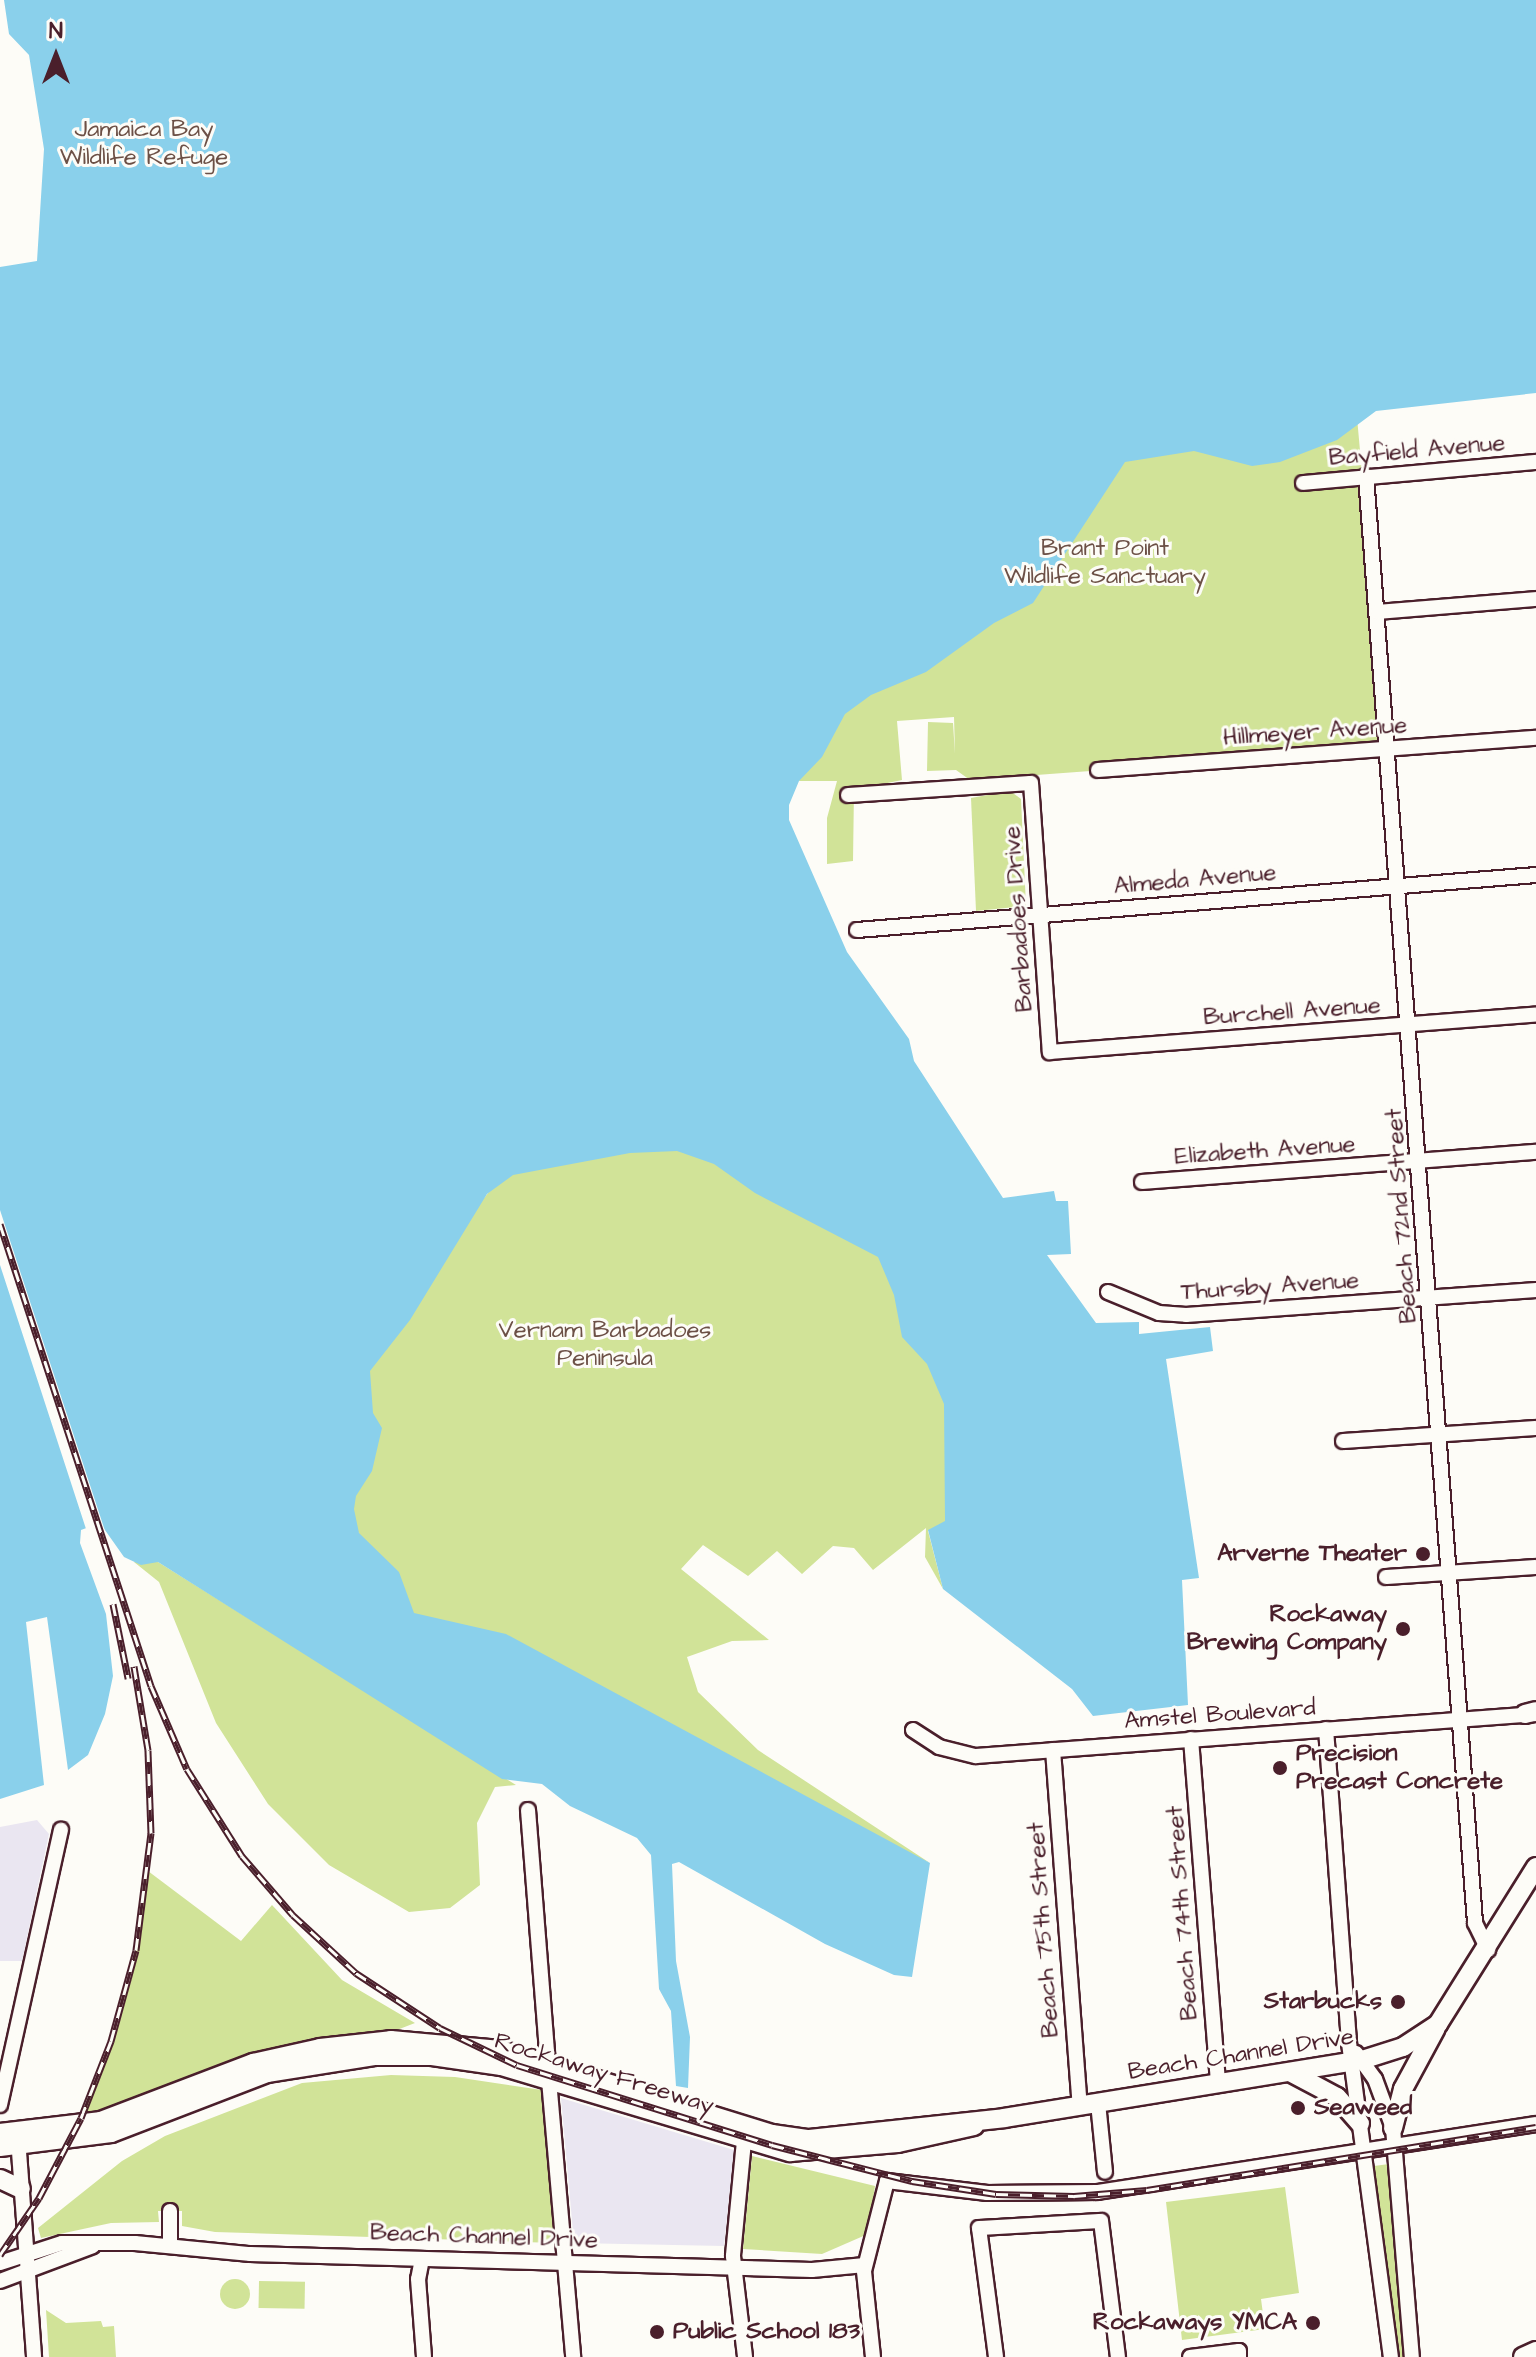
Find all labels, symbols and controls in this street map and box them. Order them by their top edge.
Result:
north arrow [16,16,96,96]
text: N [49,16,63,47]
park label: Jamaica Bay Wildlife Refuge [60,116,228,172]
street label: Bayfield Avenue [1328,429,1506,473]
park label: Brant Point Wildlife Sanctuary [1004,535,1206,591]
street label: Hillmeyer Avenue [1222,711,1408,753]
street label: Barbadoes Drive [998,825,1040,1013]
street label: Almeda Avenue [1113,859,1277,901]
street label: Burchell Avenue [1202,991,1382,1033]
street label: Beach 72nd Street [1380,1108,1424,1324]
street label: Elizabeth Avenue [1174,1130,1356,1172]
street label: Thursby Avenue [1180,1266,1360,1308]
park label: Vernam Barbadoes Peninsula [499,1317,711,1373]
place label: Arverne Theater [1217,1540,1407,1568]
marker: Arverne Theater [1414,1545,1432,1563]
place label: Rockaway Brewing Company [1187,1601,1387,1657]
marker: Rockaway Brewing Company [1394,1620,1412,1638]
street label: Amstel Boulevard [1123,1694,1317,1736]
place label: Precision Precast Concrete [1296,1740,1503,1796]
marker: Precision Precast Concrete [1271,1759,1289,1777]
street label: Beach 74th Street [1161,1805,1205,2021]
street label: Beach 75th Street [1022,1821,1066,2039]
place label: Starbucks [1264,1988,1382,2016]
marker: Starbucks [1389,1993,1407,2011]
street label: Beach Channel Drive [1126,2023,1356,2087]
street label: Rockaway Freeway [491,2027,717,2121]
place label: Seaweed [1314,2094,1412,2122]
marker: Seaweed [1289,2099,1307,2117]
street label: Beach Channel Drive [369,2219,599,2255]
place label: Rockaways YMCA [1093,2309,1297,2337]
marker: Rockaways YMCA [1304,2314,1322,2332]
place label: Public School 183 [673,2318,860,2346]
marker: Public School 183 [648,2323,666,2341]

